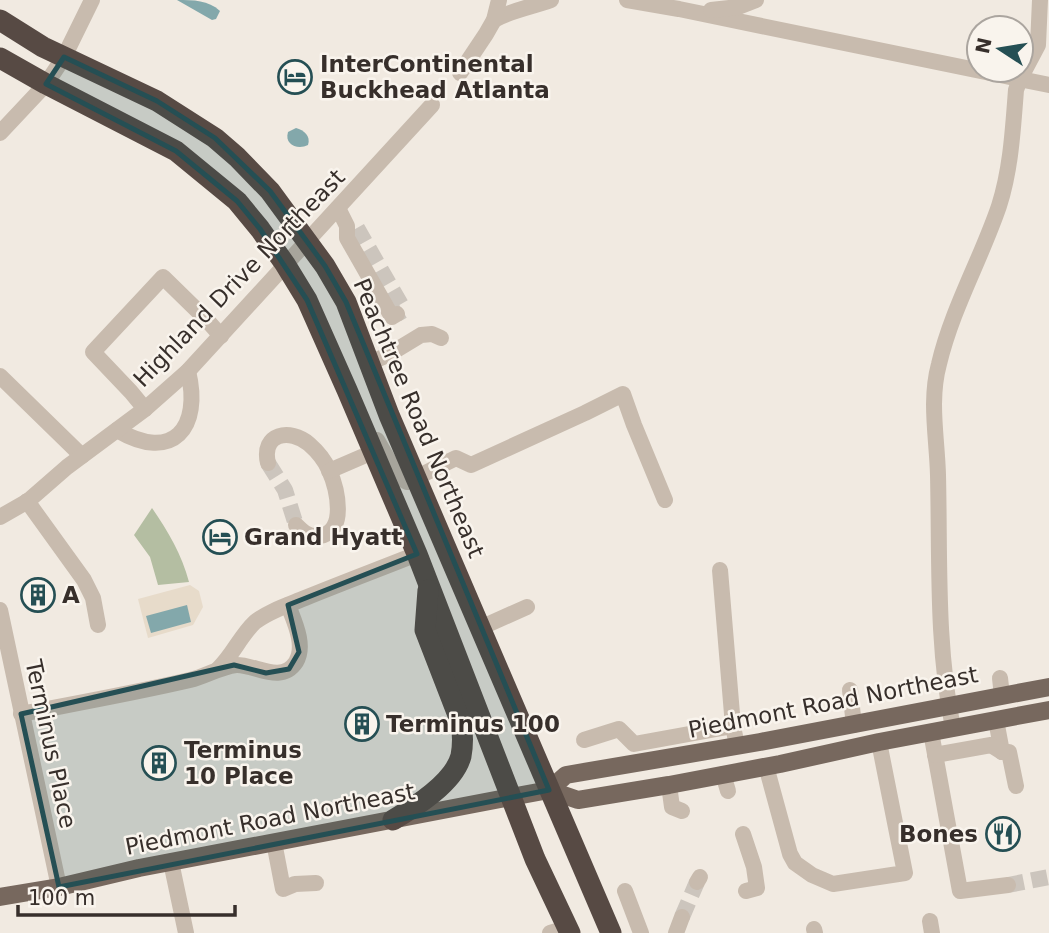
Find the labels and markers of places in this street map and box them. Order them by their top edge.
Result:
place label: InterContinental Buckhead Atlanta [320,51,550,103]
hotel icon: InterContinental Buckhead Atlanta [276,58,314,96]
hotel icon: Grand Hyatt [201,518,239,556]
place label: Grand Hyatt [244,524,402,550]
building icon: A [19,576,57,614]
place label: A [62,582,80,608]
building icon: Terminus 100 [343,705,381,743]
place label: Terminus 100 [386,711,560,737]
place label: Terminus 10 Place [184,737,302,789]
building icon: Terminus 10 Place [140,744,178,782]
restaurant icon: Bones [984,815,1022,853]
place label: Bones [899,821,978,847]

